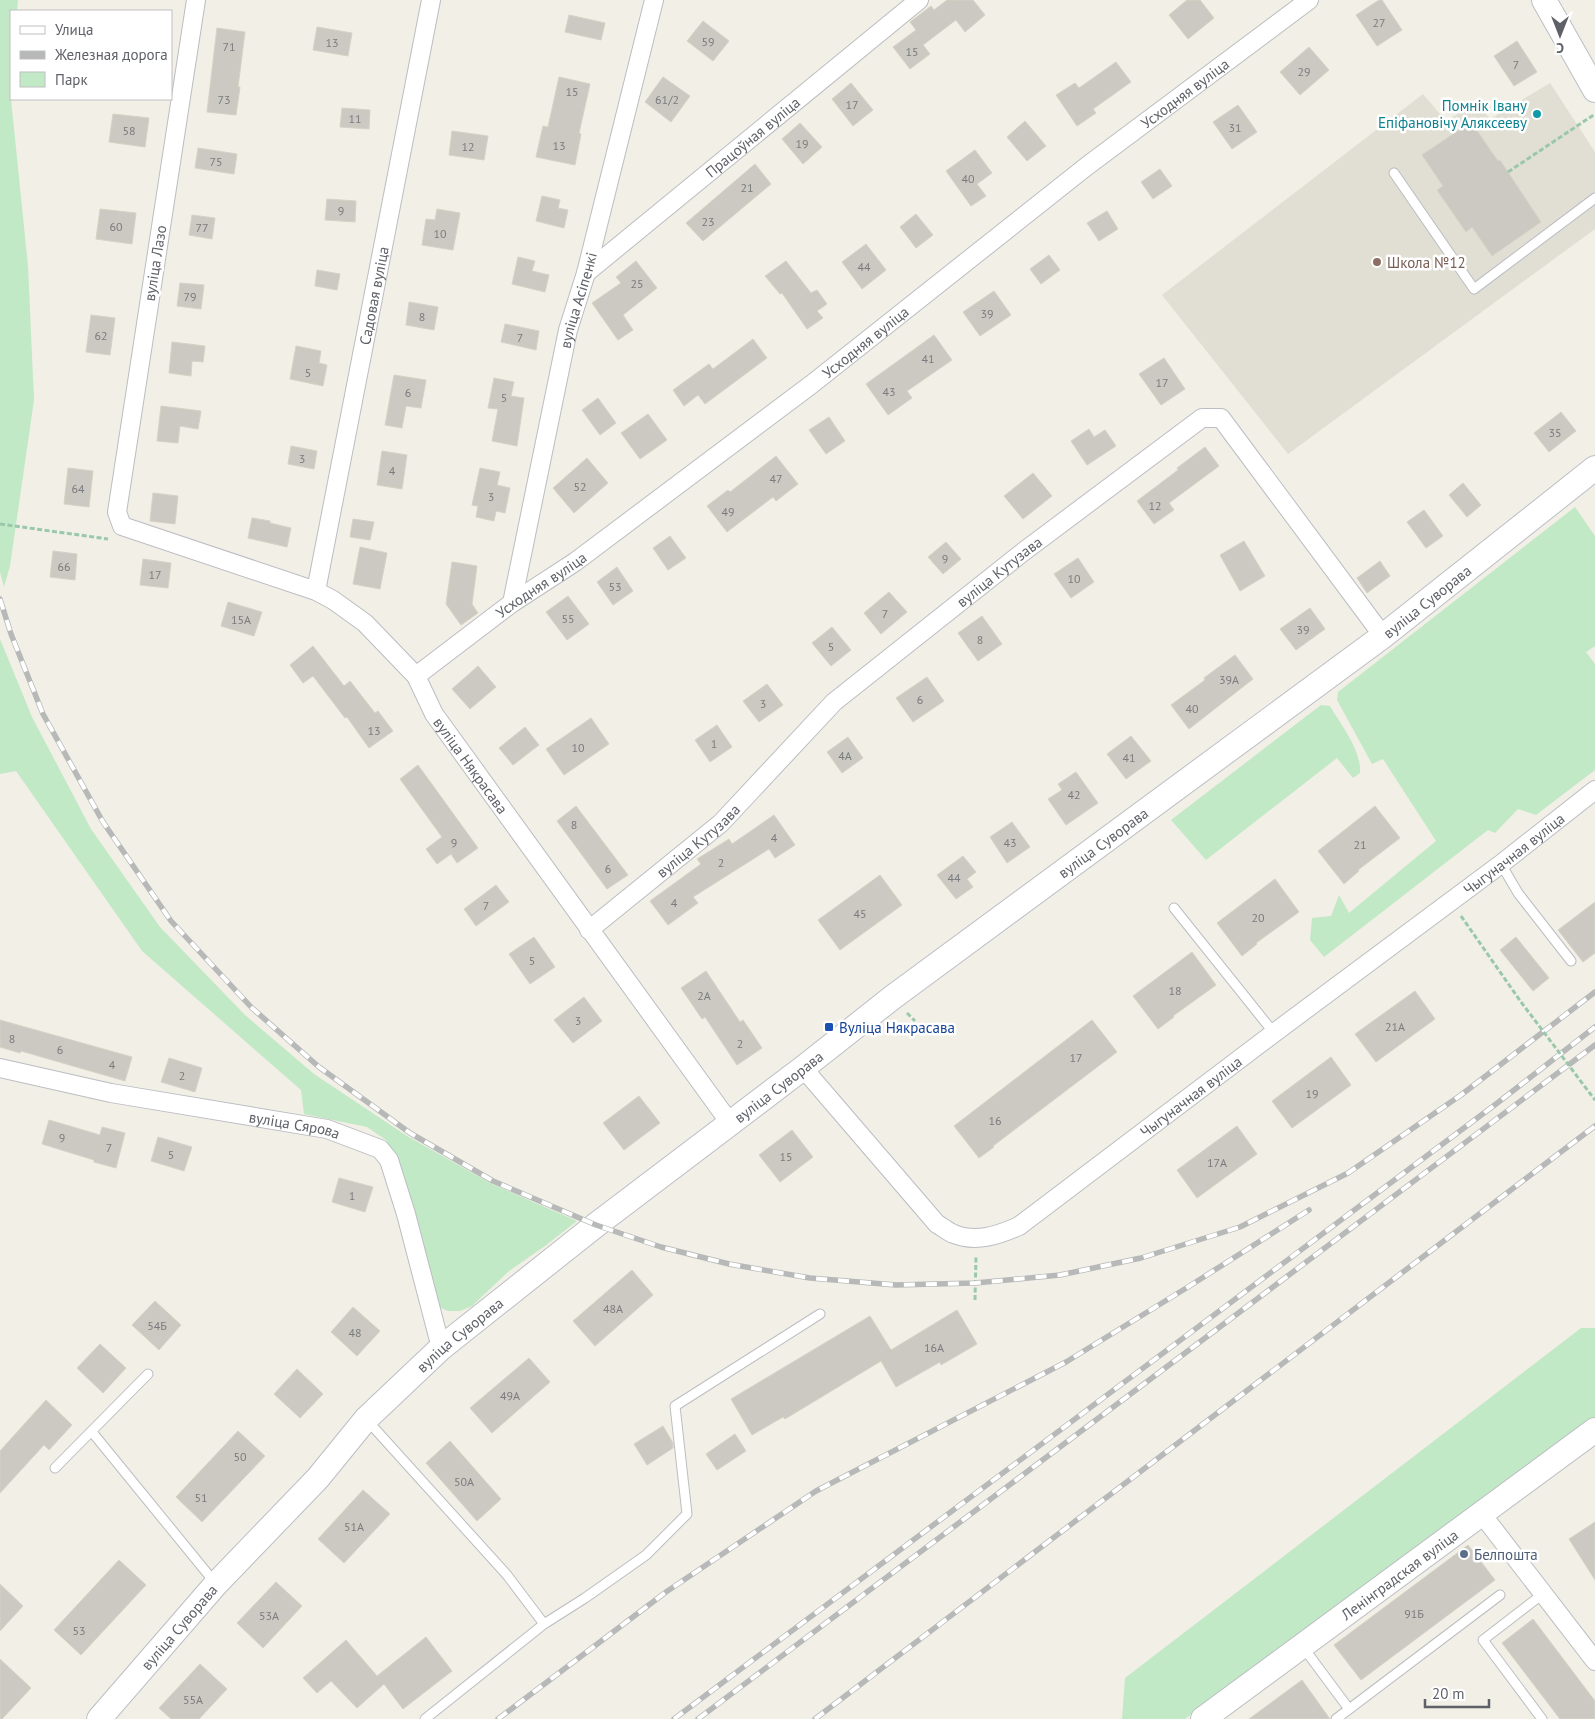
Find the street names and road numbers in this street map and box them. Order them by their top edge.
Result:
street label: Усходняя вуліца [1137,54,1232,132]
street label: Працоўная вуліца [701,92,803,181]
street label: вуліца Лазо [140,224,170,302]
street label: Садовая вуліца [355,245,392,346]
street label: вуліца Асіпенкі [555,250,600,350]
street label: Усходняя вуліца [818,302,912,382]
street label: вуліца Кутузава [952,532,1046,611]
street label: Усходняя вуліца [492,547,590,622]
street label: вуліца Суворава [1379,561,1475,642]
street label: вуліца Някрасава [430,713,512,817]
street label: вуліца Кутузава [652,800,744,881]
street label: вуліца Суворава [1054,803,1152,882]
street label: Чыгуначная вуліца [1459,808,1568,898]
street label: вуліца Суворава [730,1046,827,1127]
street label: Чыгуначная вуліца [1136,1052,1245,1141]
street label: вуліца Сярова [248,1107,343,1143]
street label: вуліца Суворава [412,1293,507,1376]
street label: Ленінградская вуліца [1336,1525,1462,1624]
street label: вуліца Суворава [137,1580,221,1674]

